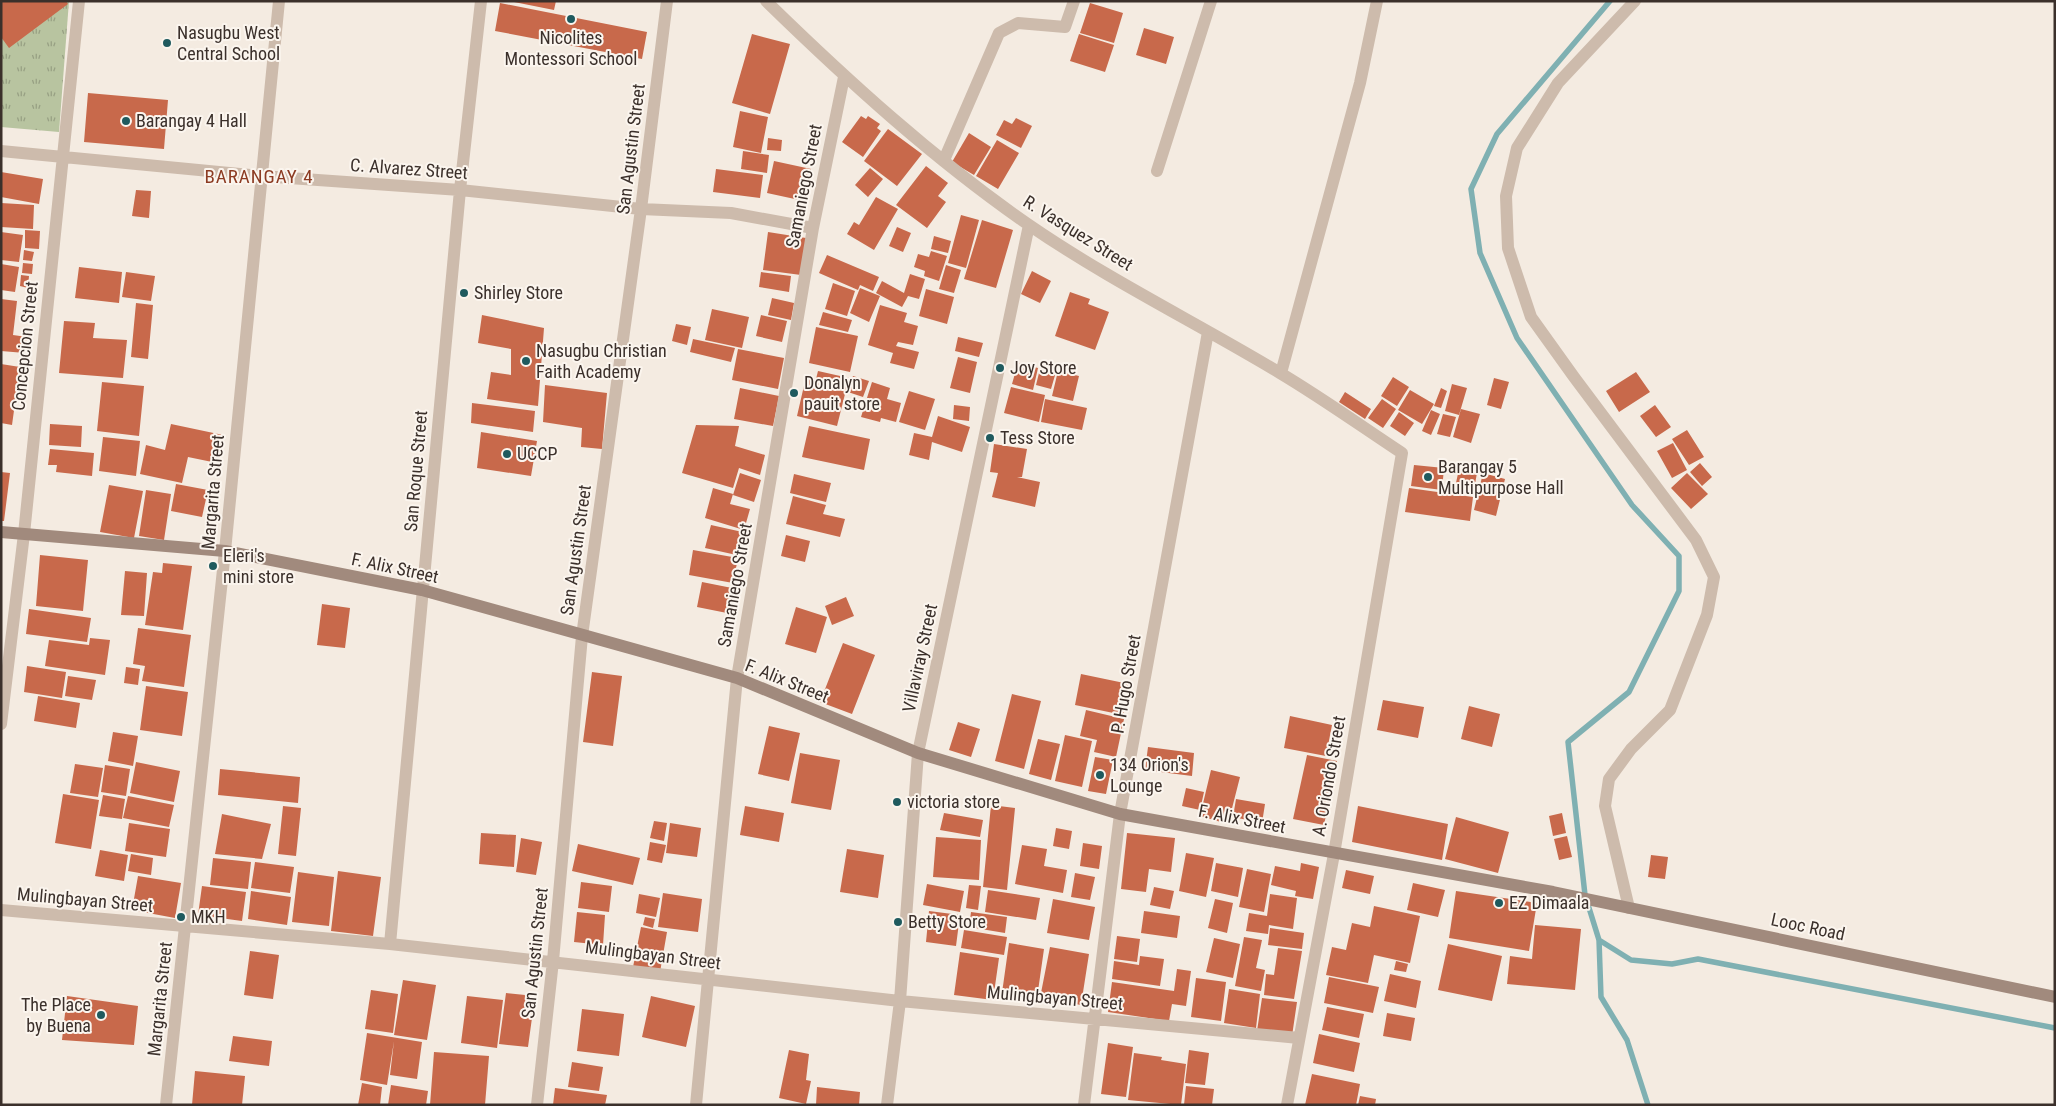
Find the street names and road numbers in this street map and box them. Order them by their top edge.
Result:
street label: San Agustin Street [612,82,649,215]
street label: Samaniego Street [781,122,826,250]
street label: C. Alvarez Street [350,154,468,183]
street label: R. Vasquez Street [1020,190,1137,275]
street label: Concepcion Street [7,280,42,412]
street label: San Roque Street [400,409,431,533]
street label: Margarita Street [197,434,228,550]
street label: San Agustin Street [556,483,595,616]
street label: Samaniego Street [713,521,756,649]
street label: F. Alix Street [350,548,440,587]
street label: Villaviray Street [898,602,941,714]
street label: P. Hugo Street [1106,633,1145,735]
street label: F. Alix Street [742,654,832,707]
street label: A. Oriondo Street [1308,714,1349,838]
street label: F. Alix Street [1197,800,1287,837]
street label: Mulingbayan Street [16,883,154,916]
street label: San Agustin Street [517,886,552,1019]
street label: Looc Road [1769,908,1847,945]
street label: Mulingbayan Street [584,936,722,973]
street label: Margarita Street [143,941,176,1057]
street label: Mulingbayan Street [986,981,1124,1014]

